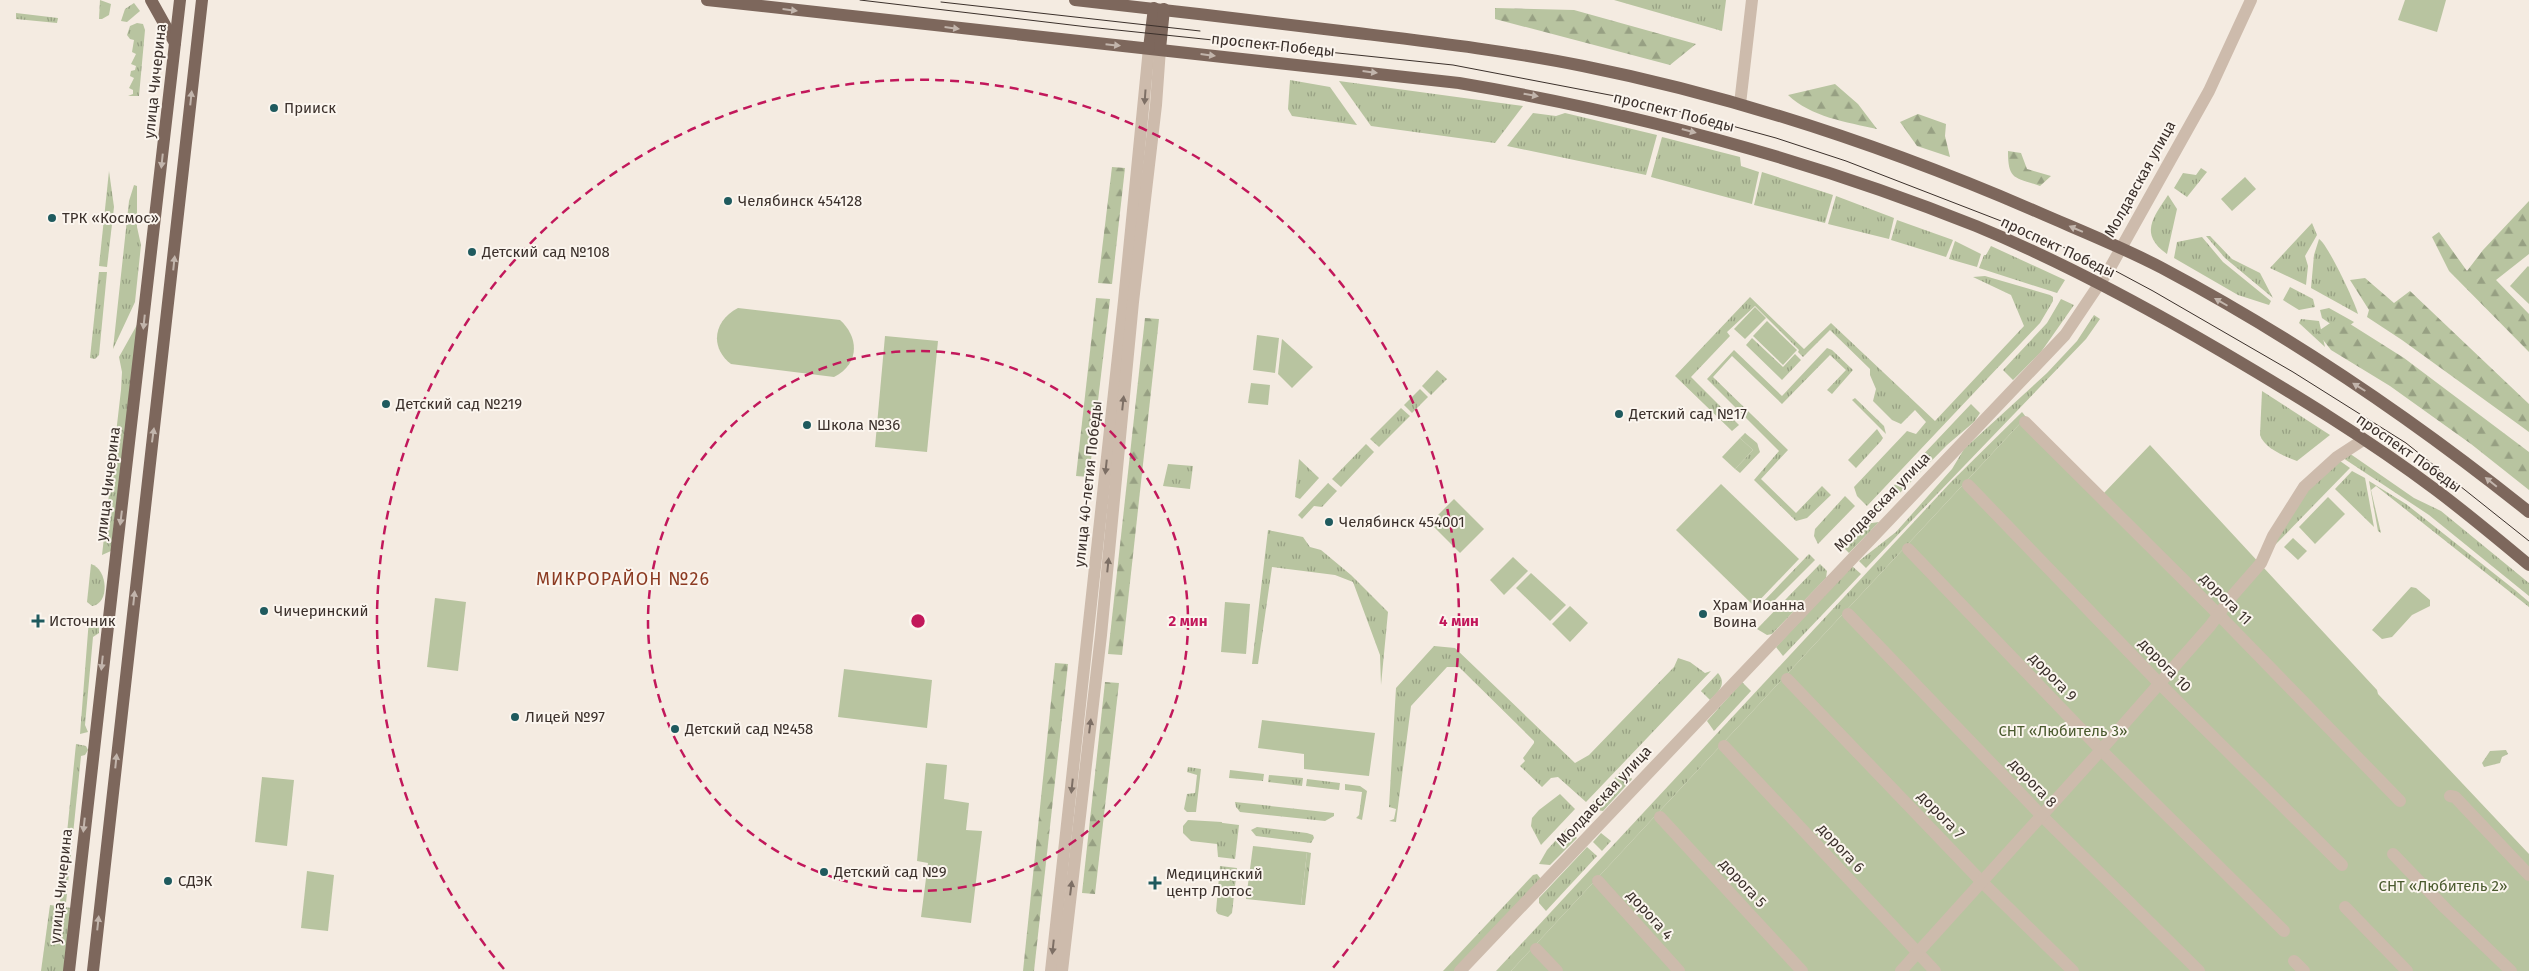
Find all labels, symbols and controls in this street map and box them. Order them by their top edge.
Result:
one-way arrow [782,6,798,14]
street label: улица Чичерина [140,23,170,139]
one-way arrow [944,24,960,32]
street label: проспект Победы [1210,30,1336,60]
one-way arrow [1106,41,1122,49]
one-way arrow [1201,51,1217,59]
one-way arrow [1362,68,1378,76]
street label: проспект Победы [1612,88,1736,136]
one-way arrow [1141,89,1149,105]
one-way arrow [187,90,195,106]
one-way arrow [1523,91,1539,99]
place label: Прииск [284,99,336,117]
marker: Прииск [268,102,280,114]
street label: Молдавская улица [2100,117,2180,241]
one-way arrow [1682,128,1697,136]
one-way arrow [158,153,166,169]
place label: Челябинск 454128 [738,192,862,210]
marker: Челябинск 454128 [722,195,734,207]
place label: ТРК «Космос» [62,209,159,227]
marker: ТРК «Космос» [46,212,58,224]
street label: проспект Победы [1998,213,2118,281]
one-way arrow [2069,224,2083,232]
place label: Детский сад №108 [481,243,610,261]
marker: Детский сад №108 [466,246,478,258]
one-way arrow [170,255,178,271]
one-way arrow [2214,298,2227,307]
one-way arrow [139,315,147,331]
one-way arrow [2352,382,2366,392]
place label: Детский сад №219 [395,395,522,413]
one-way arrow [1120,395,1128,411]
marker: Детский сад №219 [380,398,392,410]
street label: улица 40-летия Победы [1070,400,1106,568]
place label: Детский сад №17 [1628,405,1747,423]
marker: Детский сад №17 [1613,408,1625,420]
street label: проспект Победы [2353,410,2465,496]
place label: Школа №36 [817,416,900,434]
marker: Школа №36 [801,419,813,431]
street label: улица Чичерина [92,426,124,542]
one-way arrow [150,427,158,443]
street label: Молдавская улица [1830,449,1934,555]
one-way arrow [1102,459,1110,475]
one-way arrow [2485,476,2498,487]
one-way arrow [116,510,124,526]
place label: Челябинск 454001 [1339,513,1465,531]
marker: Челябинск 454001 [1323,516,1335,528]
one-way arrow [1104,557,1112,573]
district label: МИКРОРАЙОН №26 [536,568,710,590]
street label: дорога 11 [2196,569,2256,629]
one-way arrow [130,589,138,605]
place label: Храм Иоанна Воина [1713,596,1805,631]
place label: Чичеринский [274,602,368,620]
marker: Чичеринский [258,605,270,617]
marker: Храм Иоанна Воина [1697,608,1709,620]
place label: Источник [49,612,116,630]
centre of rings [909,612,927,630]
text: 2 мин [1168,612,1208,630]
text: 4 мин [1439,612,1479,630]
marker: Источник [31,614,45,628]
street label: дорога 10 [2135,634,2195,696]
street label: дорога 9 [2025,649,2081,705]
one-way arrow [98,656,106,672]
place label: Лицей №97 [525,708,605,726]
marker: Лицей №97 [509,711,521,723]
one-way arrow [1086,718,1094,734]
place label: Детский сад №458 [684,720,813,738]
park label: СНТ «Любитель 3» [1998,722,2128,740]
marker: Детский сад №458 [669,723,681,735]
street label: Молдавская улица [1553,742,1655,850]
one-way arrow [112,753,120,769]
street label: дорога 8 [2005,755,2061,811]
one-way arrow [1068,778,1076,794]
street label: дорога 7 [1914,787,1968,843]
one-way arrow [80,817,88,833]
street label: дорога 6 [1814,820,1868,876]
street label: улица Чичерина [46,828,76,944]
street label: дорога 5 [1716,855,1770,911]
place label: Детский сад №9 [833,863,947,881]
place label: Медицинский центр Лотос [1166,865,1263,900]
marker: Детский сад №9 [818,866,830,878]
place label: СДЭК [178,872,213,890]
marker: СДЭК [162,875,174,887]
marker: Медицинский центр Лотос [1148,876,1162,890]
park label: СНТ «Любитель 2» [2379,877,2508,895]
one-way arrow [1067,879,1075,895]
street label: дорога 4 [1623,886,1677,944]
one-way arrow [94,914,102,930]
one-way arrow [1049,939,1057,955]

